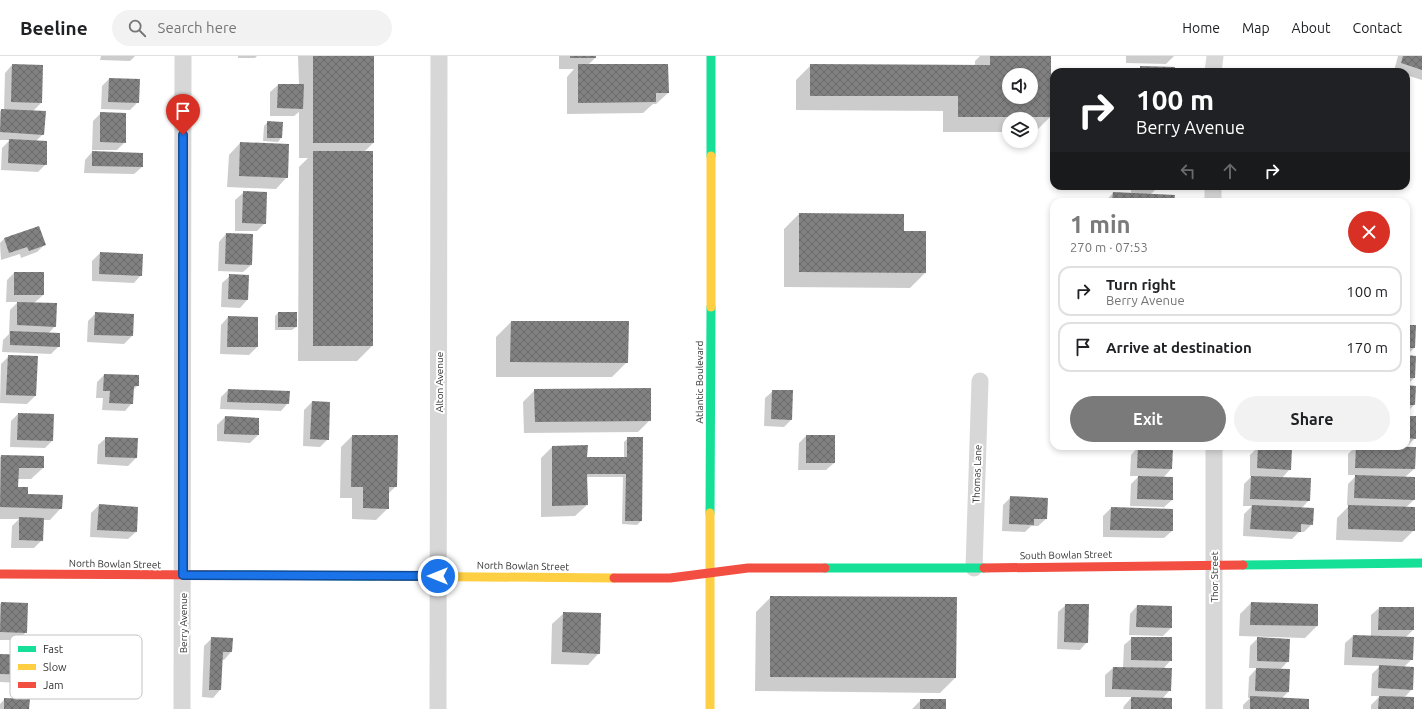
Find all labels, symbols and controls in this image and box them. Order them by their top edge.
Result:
search box [112,10,392,46]
text: Beeline [20,17,88,39]
icon: search [126,17,148,39]
text: Search here [158,19,237,36]
text: Home [1182,20,1220,36]
text: Map [1242,20,1270,36]
text: About [1292,20,1331,36]
text: Contact [1353,20,1402,36]
map controls [1002,68,1038,148]
button: sound [1002,68,1038,104]
icon: right [1070,84,1122,136]
text: 100 m [1136,84,1214,115]
pin [166,94,200,135]
icon: arrive [172,100,194,122]
button: layers [1002,112,1038,148]
text: Berry Avenue [1136,117,1245,137]
icon: left [1177,160,1199,182]
icon: ahead [1219,160,1241,182]
icon: right [1261,160,1283,182]
text: 1 min [1070,211,1131,238]
button: close [1348,211,1390,253]
text: 270 m · 07:53 [1070,240,1148,254]
text: Turn right [1106,276,1176,293]
icon: right [1072,280,1094,302]
text: 100 m [1346,283,1388,300]
text: Berry Avenue [1106,293,1185,307]
icon: arrive [1072,336,1094,358]
text: Arrive at destination [1106,339,1252,356]
text: 170 m [1346,339,1388,356]
street label: Atlantic Boulevard [694,340,705,423]
street label: Alton Avenue [434,352,445,412]
button: Exit [1070,396,1226,442]
button: Share [1234,396,1390,442]
street label: Thomas Lane [970,444,984,504]
street label: South Bowlan Street [1020,549,1112,561]
street label: Thor Street [1209,551,1220,603]
position arrow [417,555,459,597]
street label: North Bowlan Street [69,558,161,570]
street label: North Bowlan Street [477,560,569,572]
street label: Berry Avenue [178,593,189,653]
legend [10,635,142,699]
text: Fast [43,643,64,655]
text: Slow [43,661,67,673]
text: Jam [43,679,64,691]

